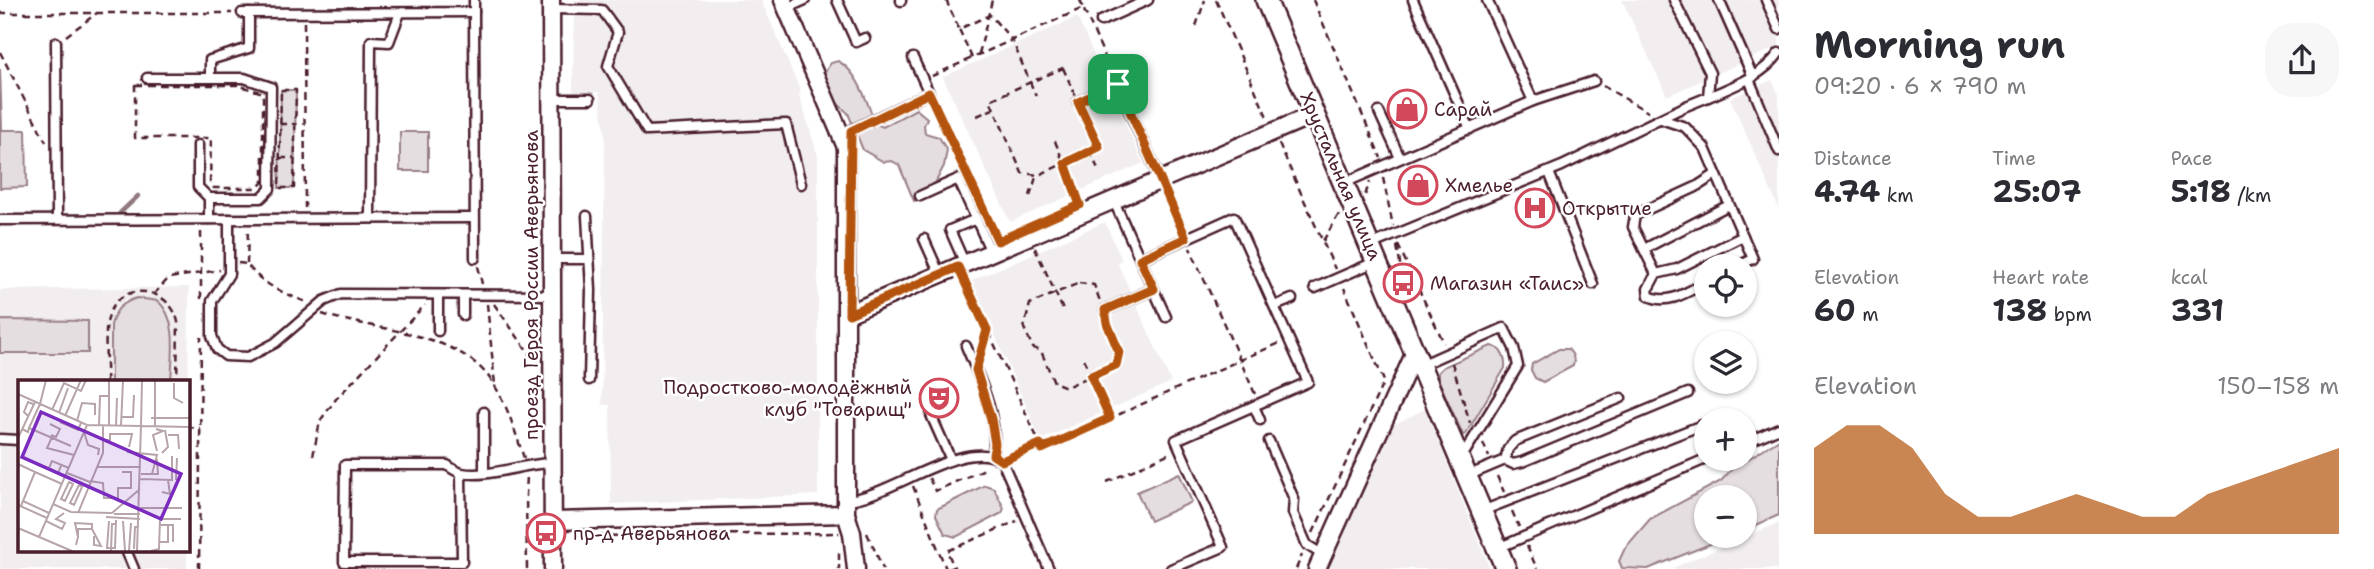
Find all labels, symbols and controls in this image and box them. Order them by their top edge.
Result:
text: Morning run [1814,19,2065,70]
button: share [2265,23,2339,97]
pin [1088,54,1148,114]
icon: arrive [1099,65,1137,103]
text: 09:20 · 6 × 790 m [1814,71,2026,101]
street label: Хрустальная улица [1294,88,1388,264]
shop icon: Сарай [1386,88,1428,130]
place label: Сарай [1434,97,1492,122]
street label: проезд Героя России Аверьянова [519,130,544,440]
text: Distance [1814,146,1892,171]
text: Time [1992,146,2036,171]
text: Pace [2171,146,2212,171]
shop icon: Хмелье [1397,164,1439,206]
text: 4.74 [1814,171,1880,212]
text: 25:07 [1992,171,2082,212]
text: 5:18 [2171,171,2231,212]
place label: Хмелье [1445,173,1513,198]
text: km [1880,183,1914,208]
text: /km [2231,183,2271,208]
hospital icon: Открытие [1514,187,1556,229]
place label: Открытие [1562,196,1652,221]
map controls [1694,254,1757,548]
button: locate [1694,254,1757,317]
bus stop icon: Магазин «Таис» [1382,262,1424,304]
text: Elevation [1814,265,1899,290]
text: Heart rate [1992,265,2089,290]
text: kcal [2171,265,2208,290]
place label: Магазин «Таис» [1430,271,1584,296]
text: 60 [1814,290,1856,331]
text: 138 [1992,290,2047,331]
text: 331 [2171,290,2224,331]
text: m [1856,302,1879,327]
text: bpm [2047,302,2092,327]
button: layers [1694,331,1757,394]
text: Elevation [1814,371,1917,401]
text: 150–158 m [2217,371,2339,401]
place label: Подростково-молодёжный клуб "Товарищ" [664,375,912,422]
theatre icon: Подростково-молодёжный клуб "Товарищ" [918,377,960,419]
inset map [18,380,189,552]
button: + [1694,408,1757,471]
button: − [1694,485,1757,548]
bus stop icon: пр-д Аверьянова [525,512,567,554]
place label: пр-д Аверьянова [573,521,730,546]

